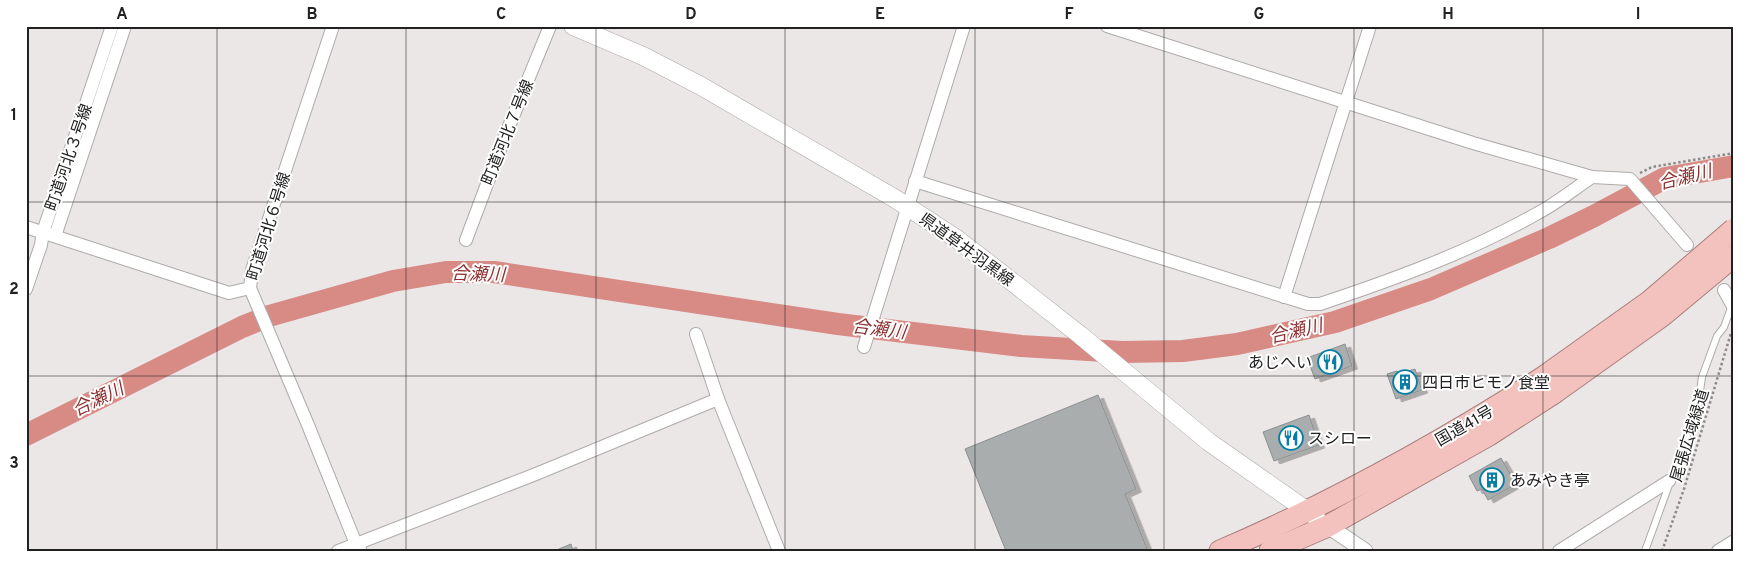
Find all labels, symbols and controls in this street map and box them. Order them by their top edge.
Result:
text: A [116,5,128,25]
text: B [306,5,318,25]
text: C [496,5,506,25]
text: D [685,5,697,25]
text: E [875,5,885,25]
text: F [1064,5,1074,25]
text: G [1254,5,1264,25]
text: H [1442,5,1454,25]
text: I [1636,5,1640,25]
street label: 町道河北７号線 [479,77,539,188]
street label: 町道河北３号線 [42,101,98,214]
text: 1 [11,106,17,126]
water label: 合瀬川 [1656,160,1716,196]
street label: 町道河北６号線 [244,170,296,283]
street label: 県道草井羽黒線 [915,210,1017,292]
water label: 合瀬川 [451,263,507,288]
text: 2 [9,280,19,300]
water label: 合瀬川 [1267,315,1327,350]
water label: 合瀬川 [851,316,909,345]
restaurant icon: あじへい [1317,349,1343,375]
place label: あじへい [1248,354,1312,374]
building icon: 四日市ヒモノ食堂 [1392,369,1418,395]
place label: 四日市ヒモノ食堂 [1422,374,1550,394]
water label: 合瀬川 [69,377,130,423]
street label: 尾張広域緑道 [1667,387,1715,484]
street label: 国道41号 [1432,402,1498,451]
restaurant icon: スシロー [1278,425,1304,451]
place label: スシロー [1308,430,1372,450]
text: 3 [9,454,19,474]
building icon: あみやき亭 [1479,467,1505,493]
place label: あみやき亭 [1510,472,1590,492]

